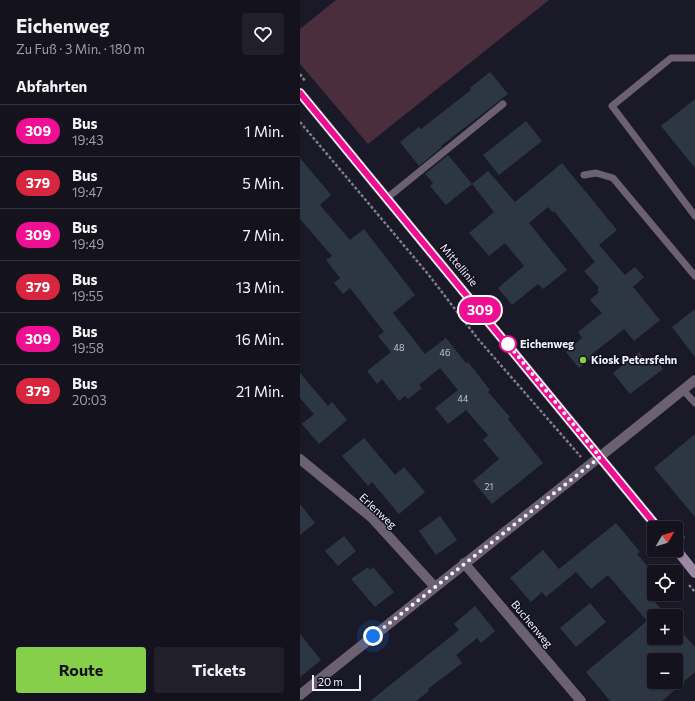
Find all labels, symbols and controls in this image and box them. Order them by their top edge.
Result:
button: heart [242,13,284,55]
text: Eichenweg [16,14,109,37]
text: Zu Fuß · 3 Min. · 180 m [16,41,145,57]
text: Abfahrten [16,77,87,95]
text: Bus [72,114,97,132]
text: 309 [25,122,51,139]
text: 1 Min. [244,122,284,140]
text: 19:43 [72,132,104,148]
text: Bus [72,166,97,184]
text: 379 [26,174,50,191]
text: 5 Min. [242,174,284,192]
text: 19:47 [72,184,103,200]
text: Bus [72,218,97,236]
text: 309 [25,226,51,243]
text: 7 Min. [243,226,284,244]
text: 19:49 [72,236,104,252]
street label: Mittellinie [438,241,481,289]
text: Bus [72,270,97,288]
text: 379 [26,278,50,295]
text: 13 Min. [236,278,284,296]
text: 19:55 [72,288,103,304]
line badge: 309 [457,297,503,323]
text: 309 [467,301,493,318]
text: Bus [72,322,97,340]
text: 309 [25,330,51,347]
text: 16 Min. [235,330,284,348]
marker: Eichenweg [499,335,517,353]
place label: Eichenweg [520,337,574,350]
text: 19:58 [72,340,104,356]
house number: 48 [394,342,404,353]
house number: 46 [440,347,450,358]
place label: Kiosk Petersfehn [591,353,677,366]
marker: Kiosk Petersfehn [578,355,588,365]
text: Bus [72,374,97,392]
text: 379 [26,382,50,399]
text: 21 Min. [236,382,284,400]
text: 20:03 [72,392,107,408]
house number: 44 [458,393,469,404]
house number: 21 [485,481,493,492]
street label: Erlenweg [357,490,400,531]
north arrow [647,521,683,557]
map controls [647,521,683,689]
button: locate [647,565,683,601]
street label: Buchenweg [509,598,556,650]
button: + [647,609,683,645]
your location [363,626,383,646]
button: Route [16,647,146,693]
button: Tickets [154,647,284,693]
button: − [647,653,683,689]
scale bar [312,673,361,692]
text: 20 m [318,675,343,688]

